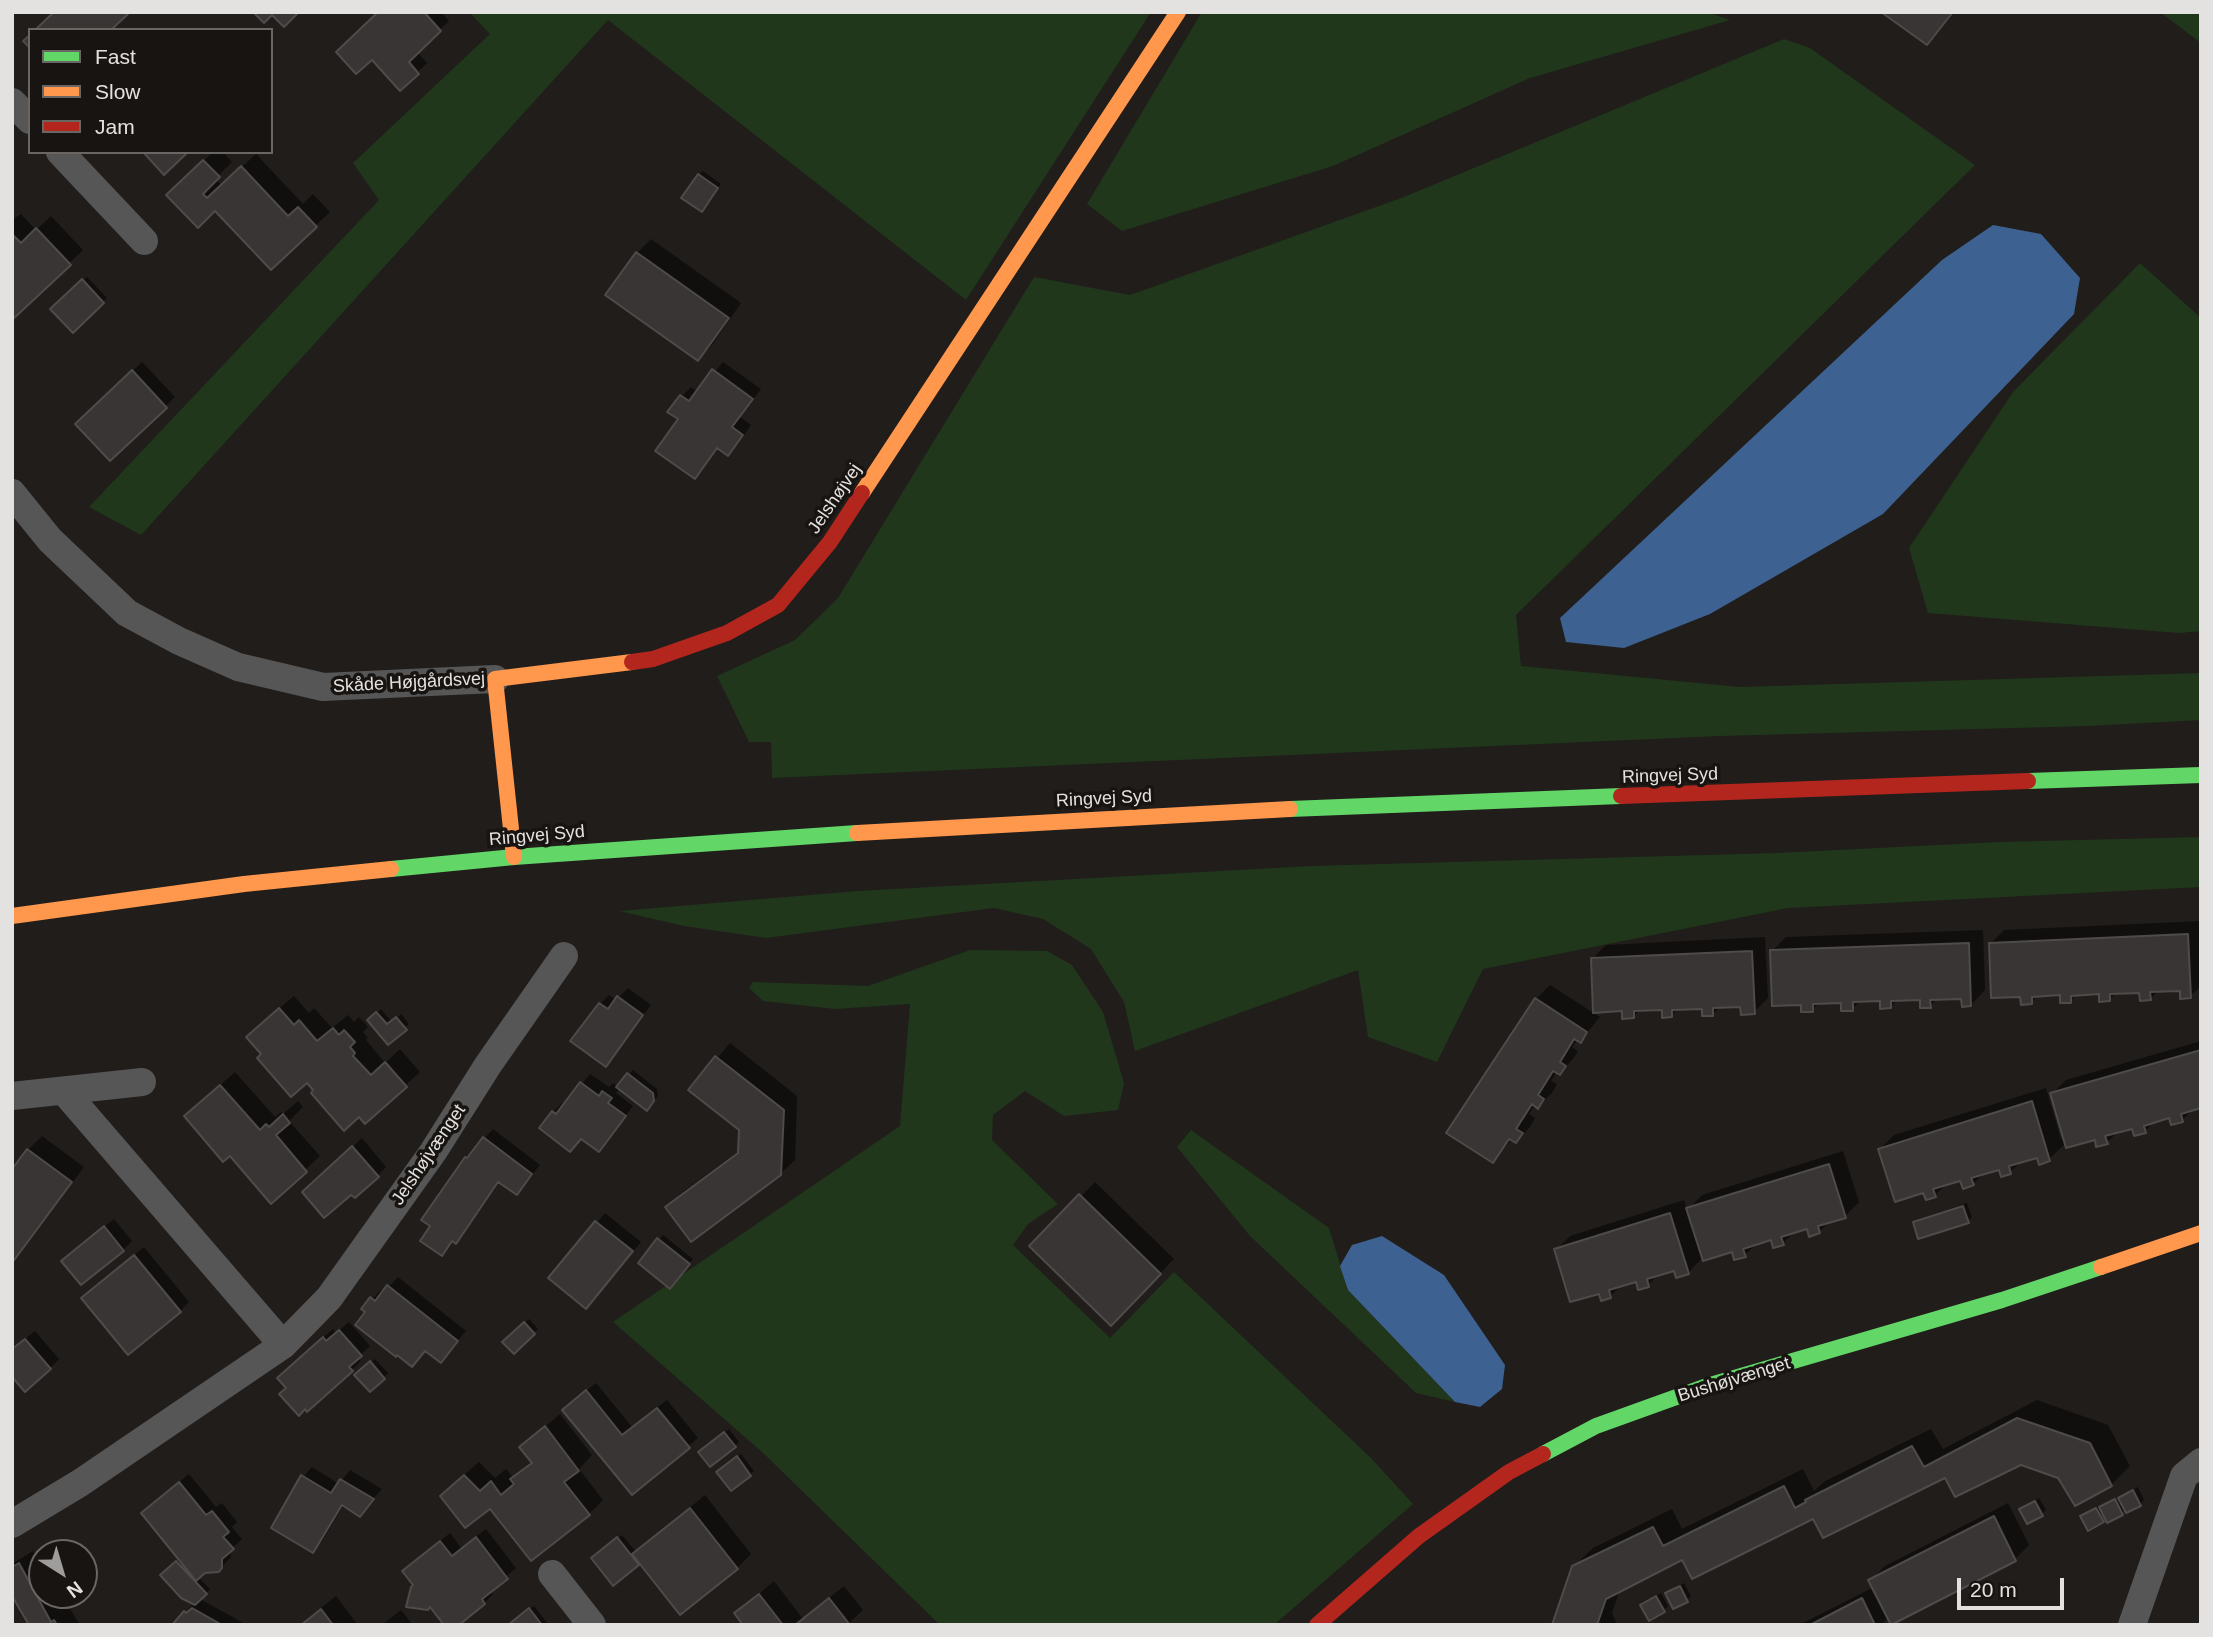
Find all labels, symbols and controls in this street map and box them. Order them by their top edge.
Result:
legend [28,28,273,154]
text: Fast [95,45,136,68]
text: Slow [95,80,141,103]
text: Jam [95,115,135,138]
street label: Jelshøjvej [804,460,866,538]
street label: Skåde Højgårdsvej [333,668,485,698]
street label: Ringvej Syd [1622,764,1718,788]
street label: Ringvej Syd [1055,786,1153,812]
street label: Ringvej Syd [488,821,586,851]
street label: Jelshøjvænget [387,1100,471,1210]
street label: Bushøjvænget [1675,1353,1793,1407]
north arrow [28,1539,98,1609]
scale bar [1961,1564,2068,1608]
text: N [63,1577,87,1602]
text: 20 m [1970,1578,2017,1601]

